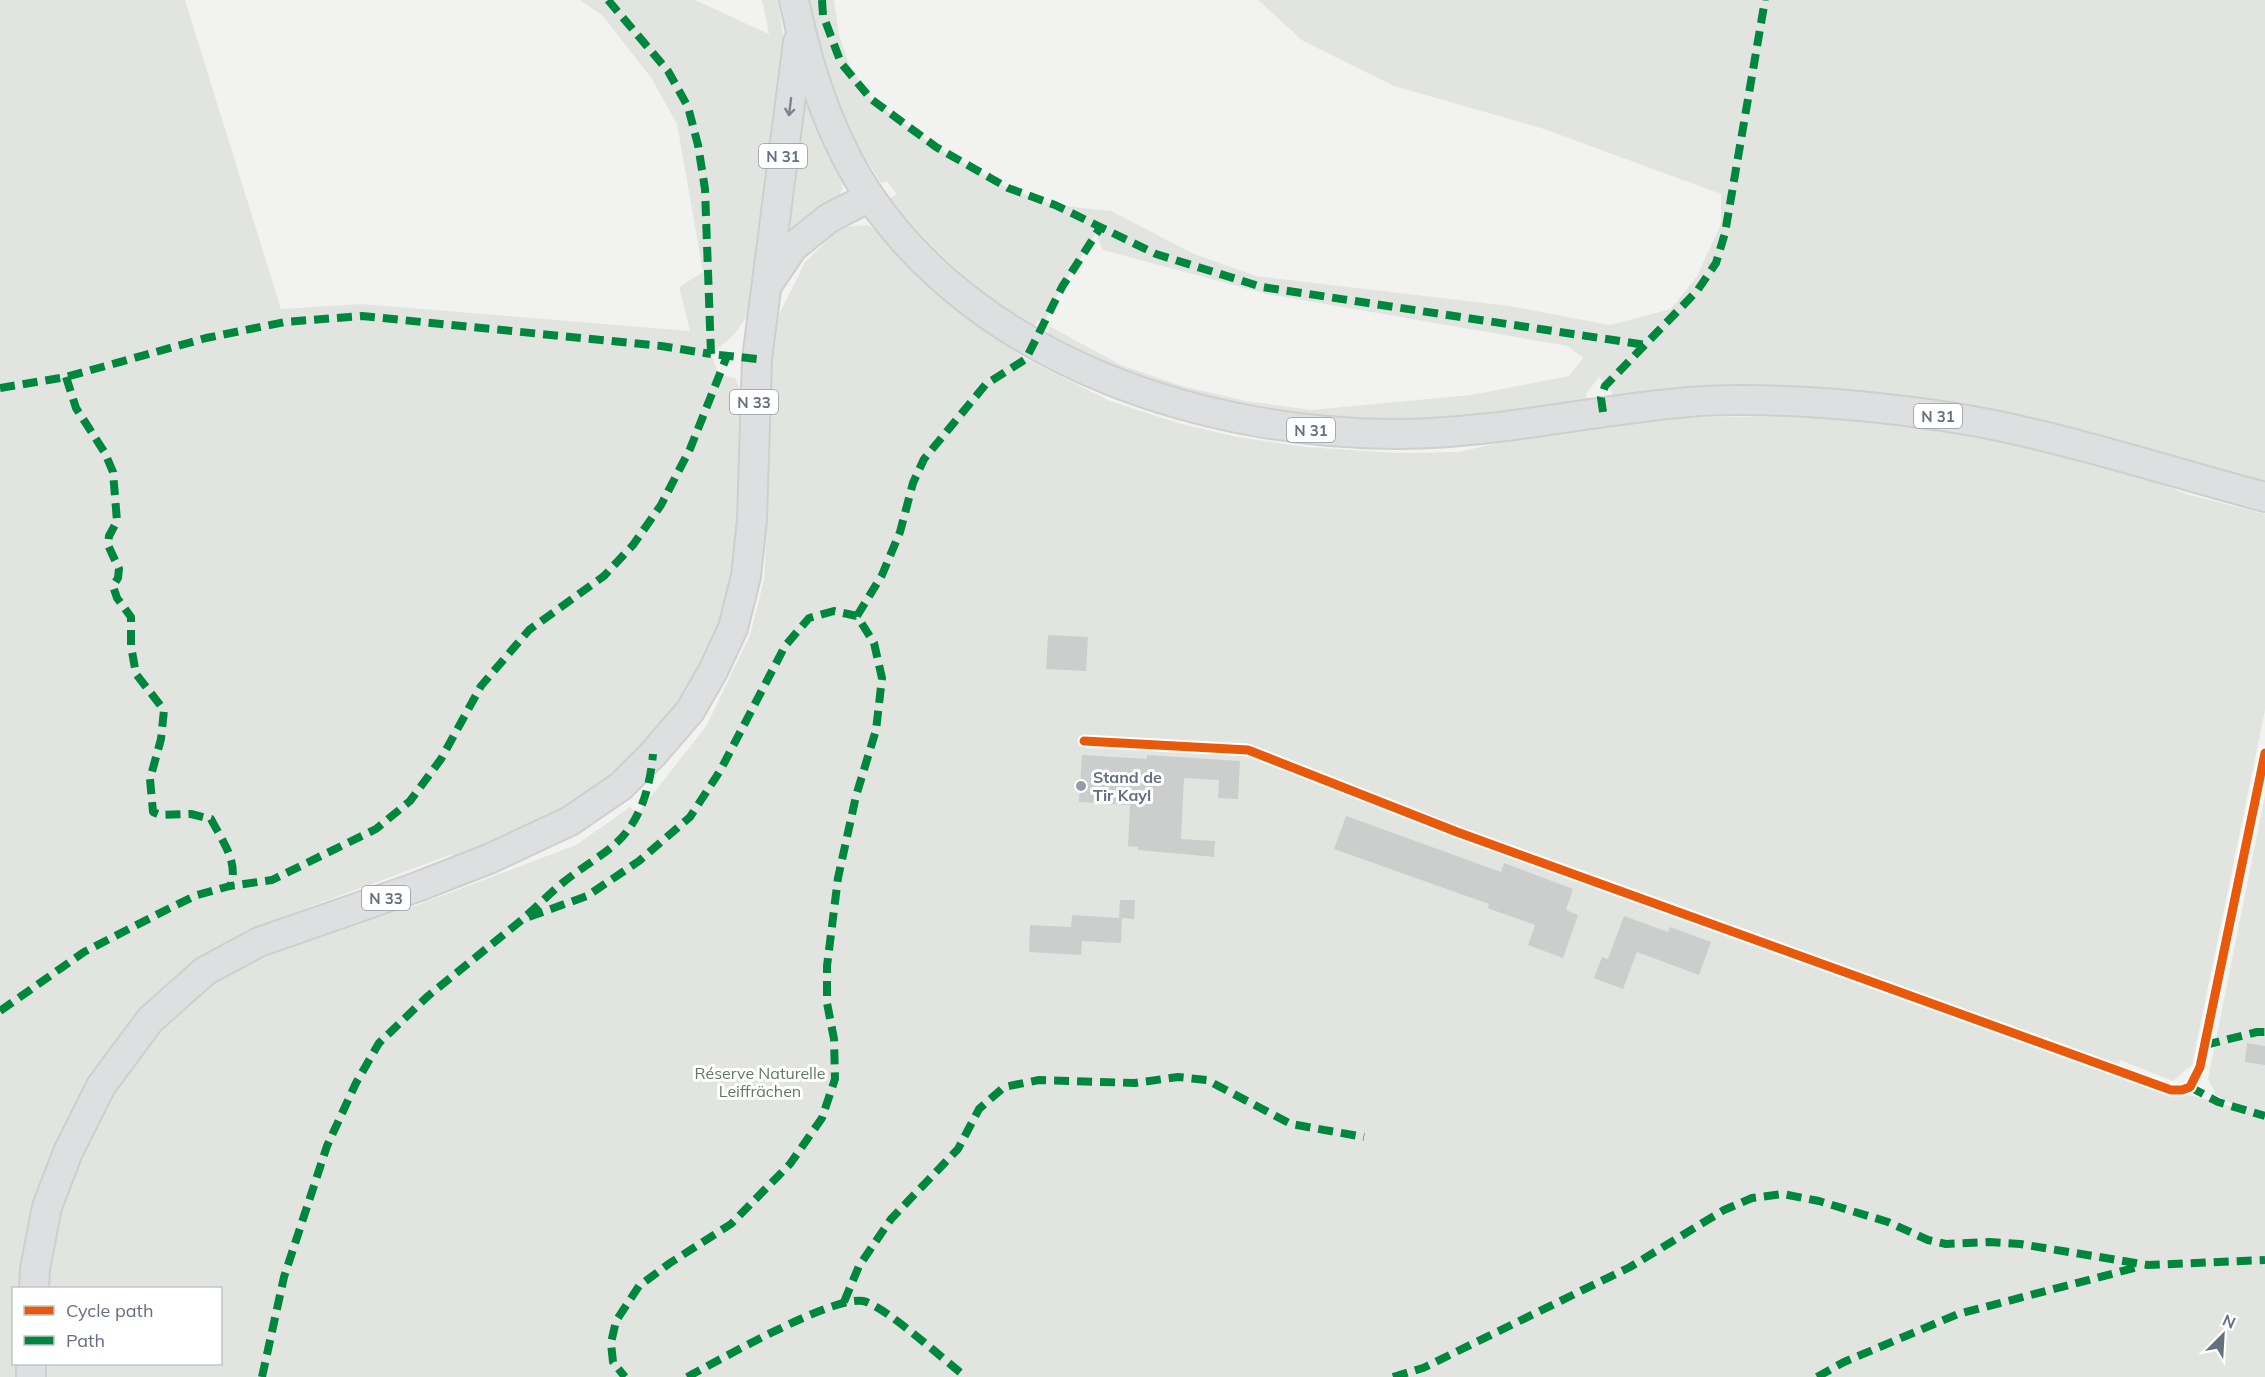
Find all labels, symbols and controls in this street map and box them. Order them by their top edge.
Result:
one-way arrow [784,96,795,116]
road number: N 31 [759,144,807,168]
road number: N 33 [730,390,778,414]
road number: N 31 [1914,404,1962,428]
road number: N 31 [1287,418,1335,442]
place label: Stand de Tir Kayl [1093,767,1162,805]
marker: Stand de Tir Kayl [1074,779,1088,793]
road number: N 33 [362,886,410,910]
park label: Réserve Naturelle Leiffrächen [695,1063,825,1101]
legend [12,1287,222,1365]
text: Cycle path [66,1299,153,1322]
north arrow [2193,1305,2253,1365]
text: N [2220,1310,2239,1333]
text: Path [66,1329,105,1352]

